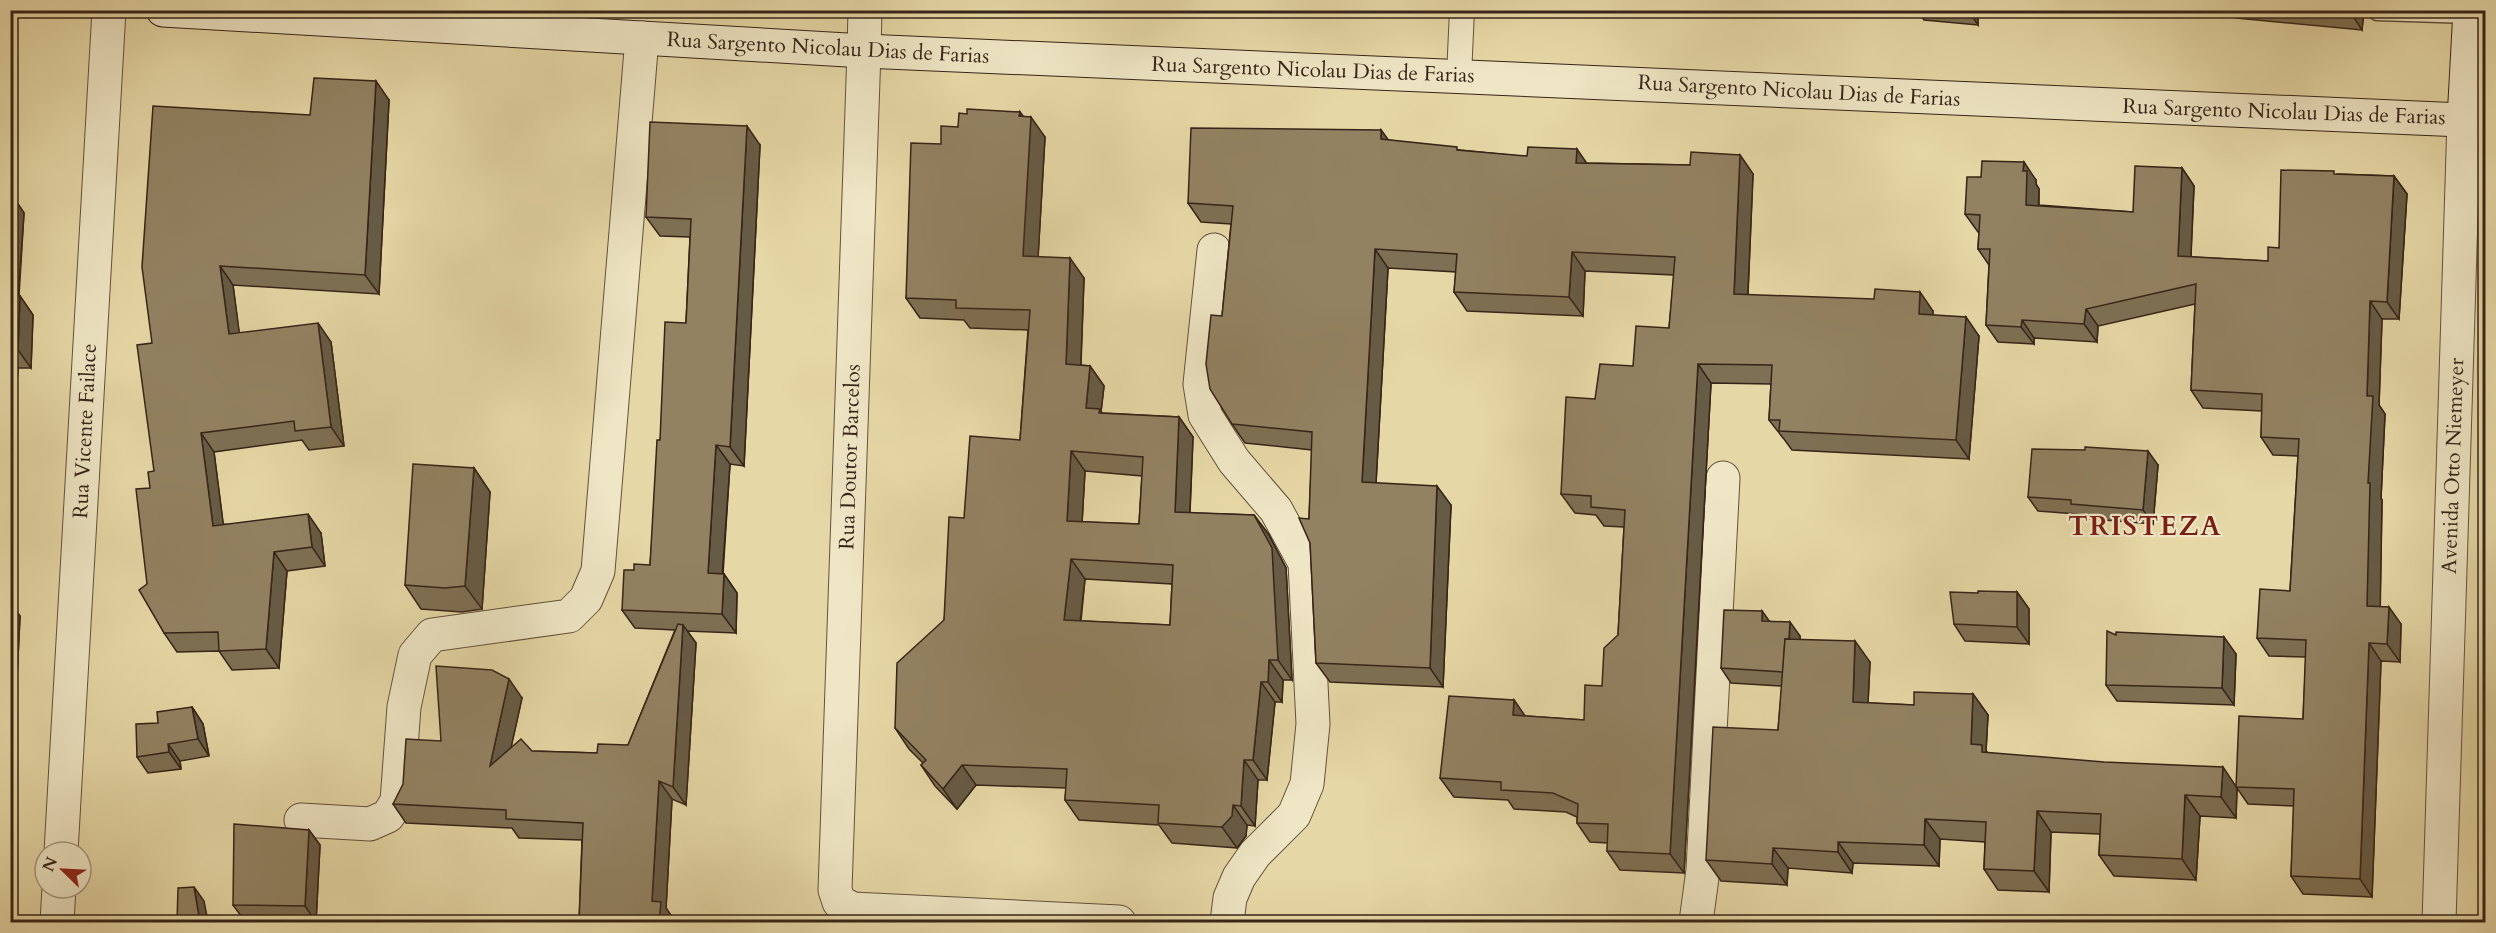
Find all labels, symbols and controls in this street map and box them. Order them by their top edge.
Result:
street label: Rua Sargento Nicolau Dias de Farias [666,25,990,71]
street label: Rua Sargento Nicolau Dias de Farias [1151,50,1475,90]
street label: Rua Sargento Nicolau Dias de Farias [1637,68,1961,114]
street label: Rua Sargento Nicolau Dias de Farias [2122,92,2446,132]
street label: Rua Vicente Failace [66,343,104,519]
street label: Avenida Otto Niemeyer [2435,357,2471,575]
street label: Rua Doutor Barcelos [832,364,868,550]
district label: TRISTEZA [2068,508,2222,545]
north arrow [33,840,93,900]
text: N [37,853,63,875]

